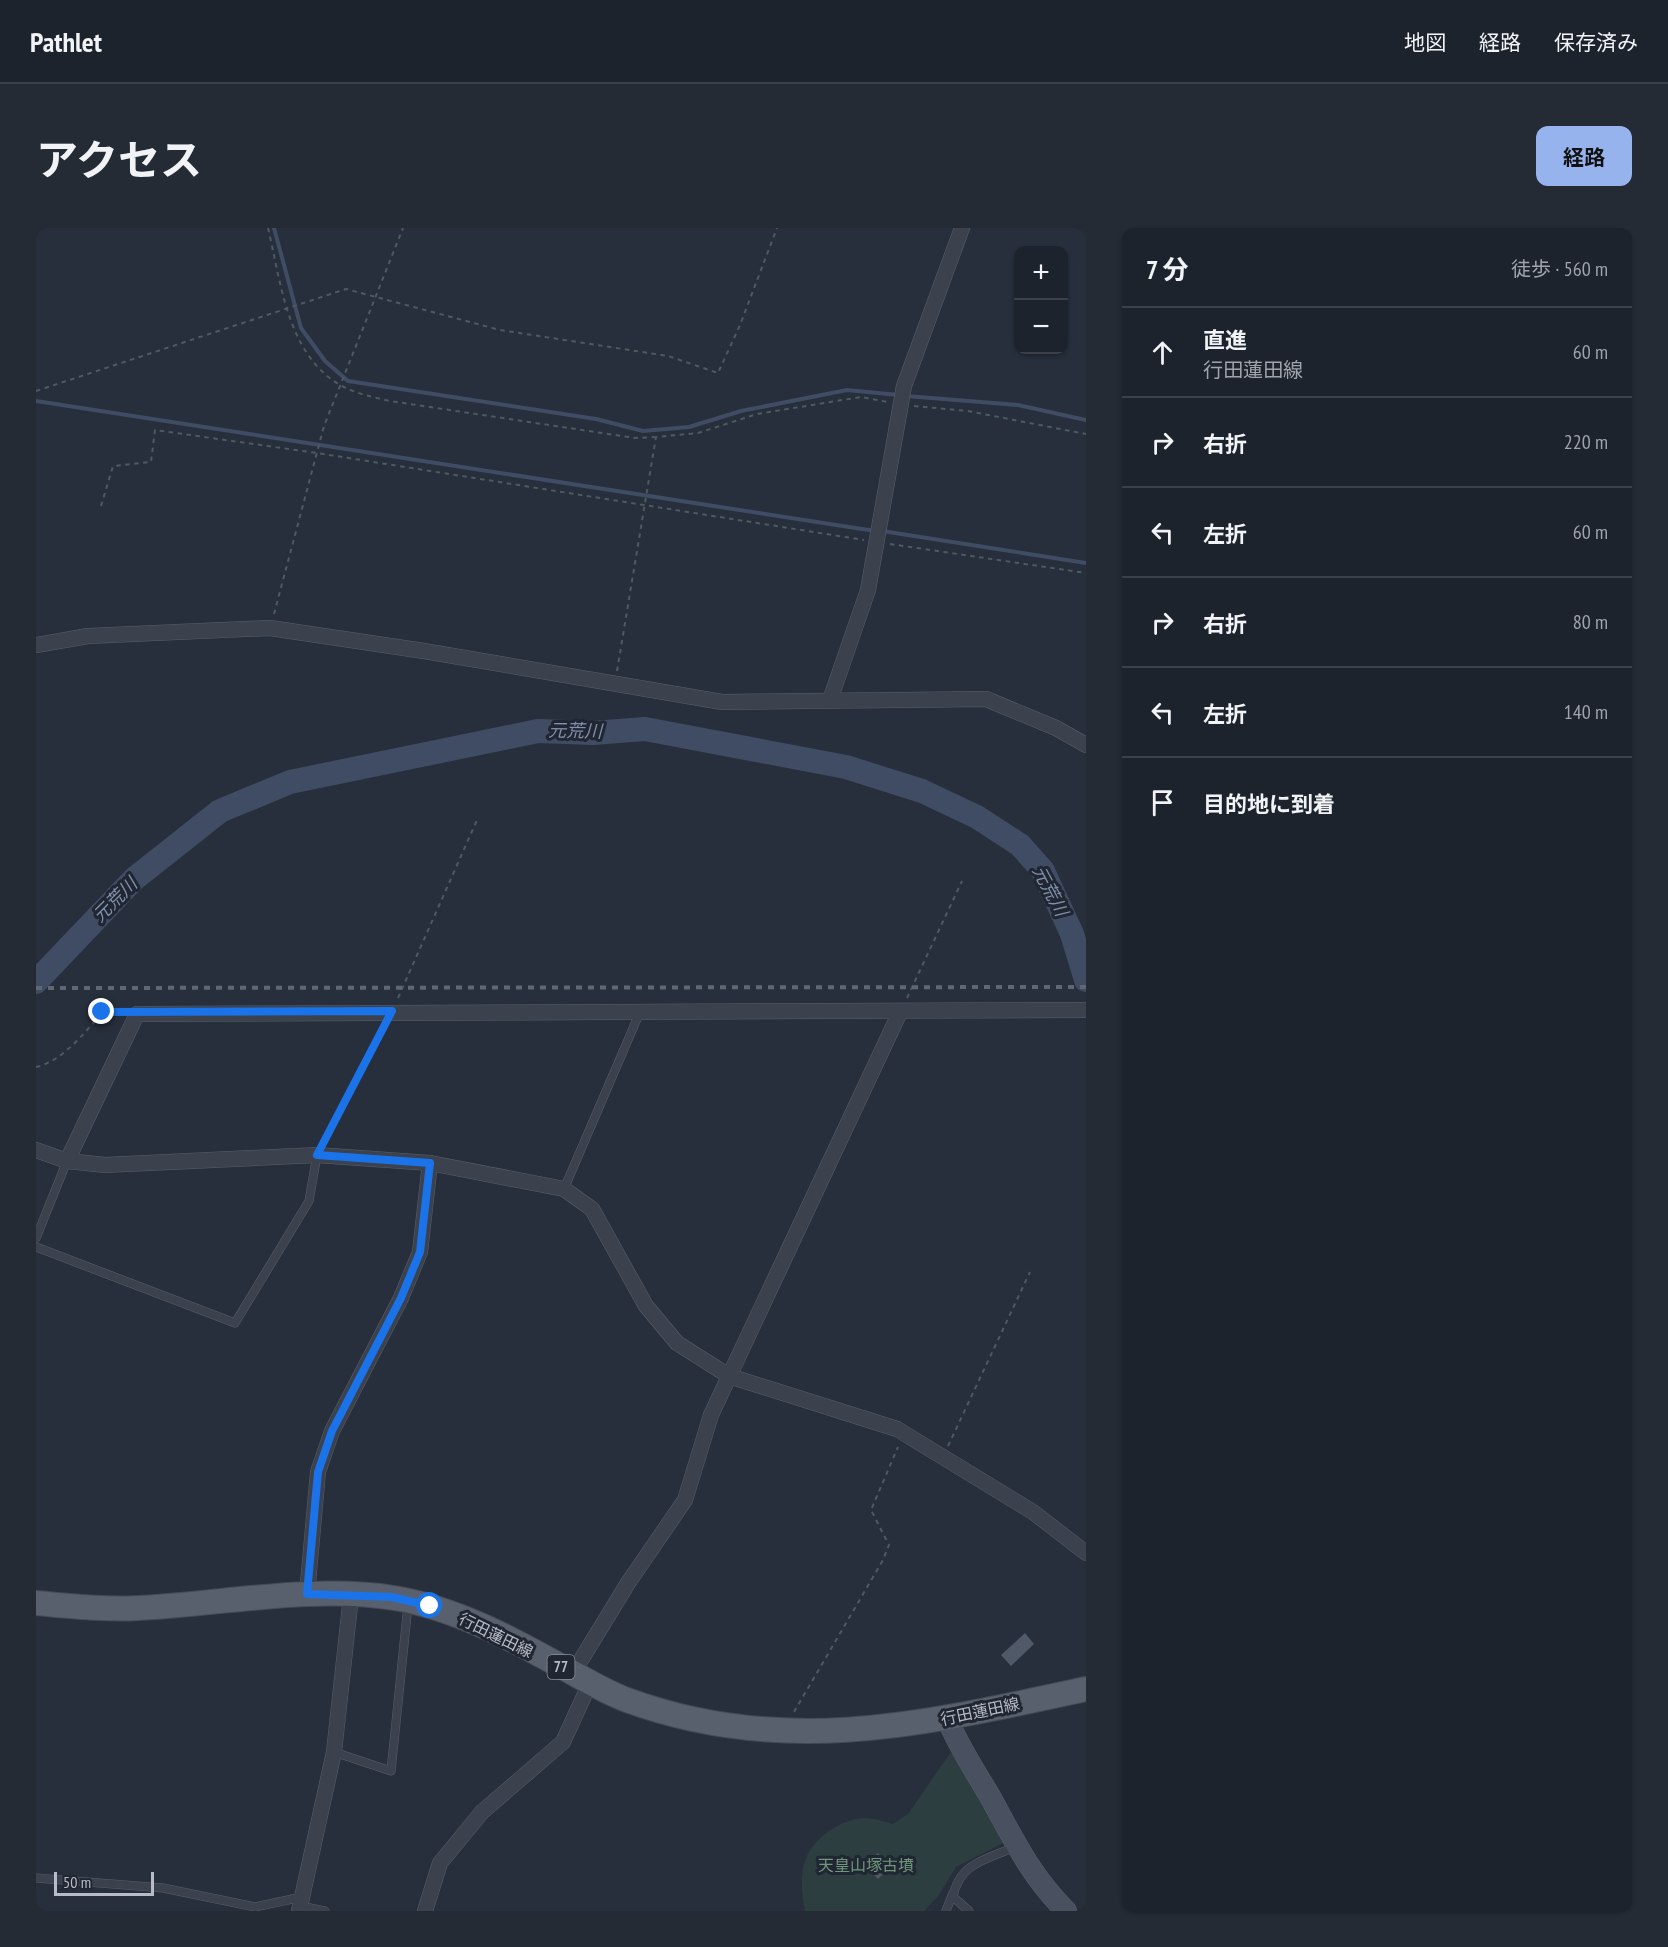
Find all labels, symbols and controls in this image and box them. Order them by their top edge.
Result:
text: Pathlet [30,23,102,60]
text: 地図 [1404,29,1446,56]
text: 経路 [1479,29,1521,56]
text: 保存済み [1554,29,1638,56]
button: 経路 [1536,126,1632,186]
text: アクセス [36,132,202,187]
map controls [1014,246,1068,354]
button: + [1014,246,1068,300]
text: 7 分 [1146,253,1189,286]
text: 徒歩 · 560 m [1511,256,1608,282]
button: − [1014,300,1068,354]
text: 直進 [1203,326,1247,354]
icon: ahead [1146,336,1179,369]
text: 60 m [1573,339,1608,365]
text: 行田蓮田線 [1203,357,1303,383]
icon: right [1146,426,1179,459]
text: 220 m [1564,429,1608,455]
text: 右折 [1203,430,1247,458]
icon: left [1146,516,1179,549]
text: 60 m [1573,519,1608,545]
text: 左折 [1203,520,1247,548]
icon: right [1146,606,1179,639]
text: 80 m [1573,609,1608,635]
text: 右折 [1203,610,1247,638]
icon: left [1146,696,1179,729]
text: 140 m [1564,699,1608,725]
text: 左折 [1203,700,1247,728]
water label: 元荒川 [548,719,604,743]
icon: arrive [1146,786,1179,819]
text: 目的地に到着 [1203,790,1335,818]
water label: 元荒川 [1028,862,1074,922]
water label: 元荒川 [87,871,143,927]
route end [88,998,114,1024]
route start [416,1592,442,1618]
street label: 行田蓮田線 [456,1608,536,1662]
road number: 77 [548,1655,574,1679]
street label: 行田蓮田線 [939,1693,1021,1729]
park label: 天皇山塚古墳 [818,1855,914,1875]
scale bar [54,1869,154,1896]
text: 50 m [63,1872,91,1892]

